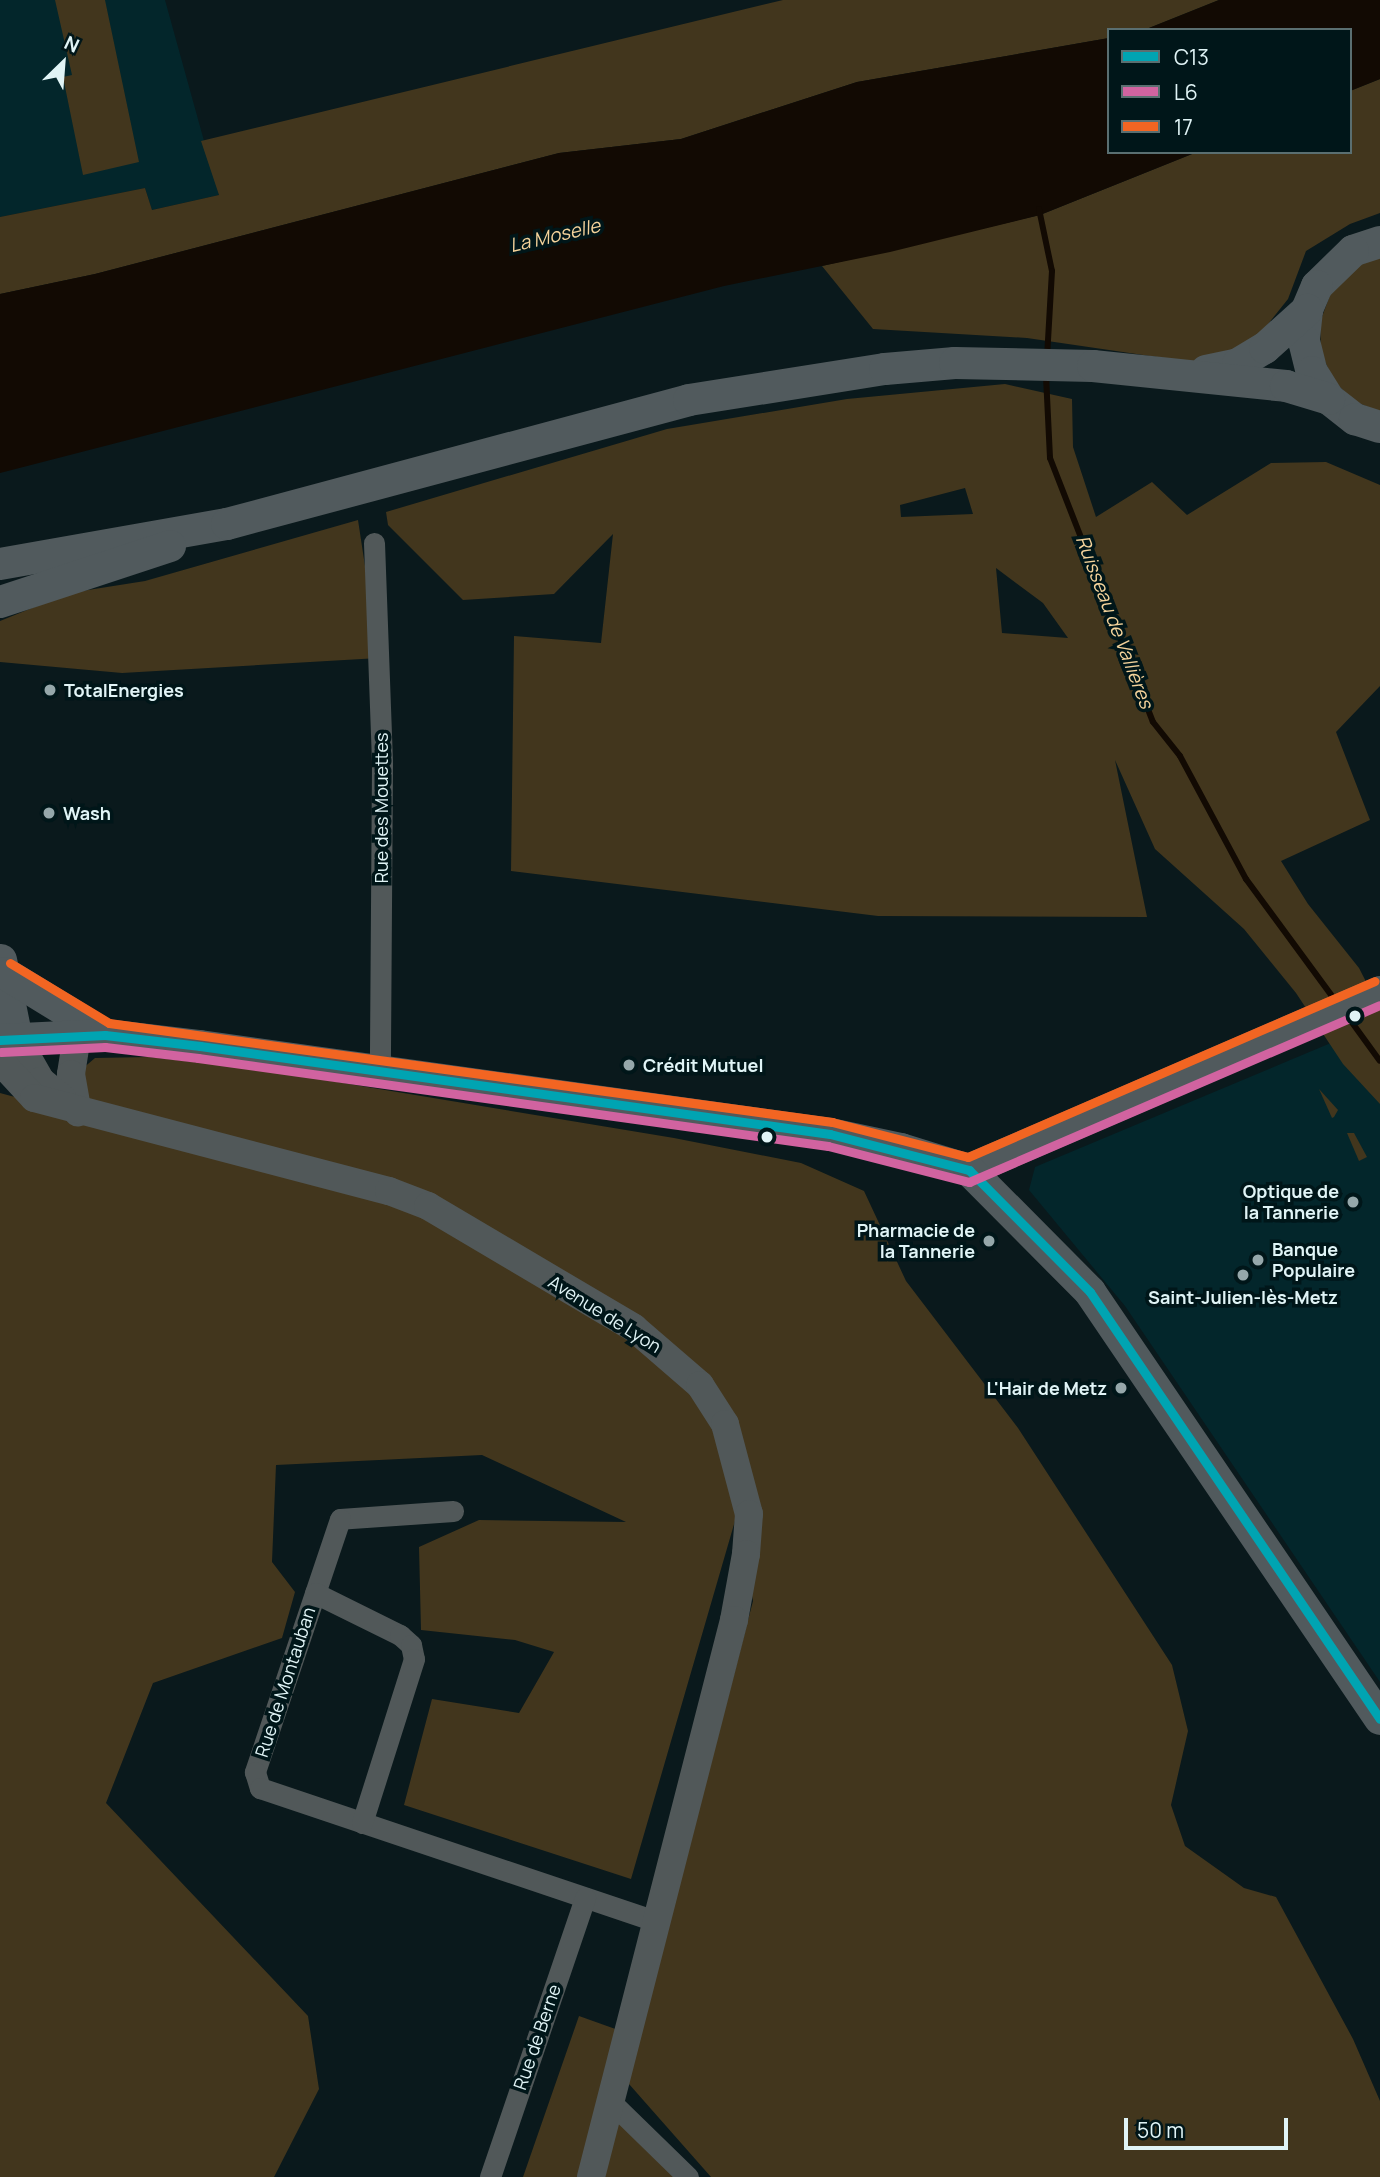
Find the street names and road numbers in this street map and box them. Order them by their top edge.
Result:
street label: Rue des Mouettes [370,733,392,883]
street label: Avenue de Lyon [545,1271,665,1357]
street label: Rue de Montauban [251,1604,319,1760]
street label: Rue de Berne [509,1981,565,2093]

